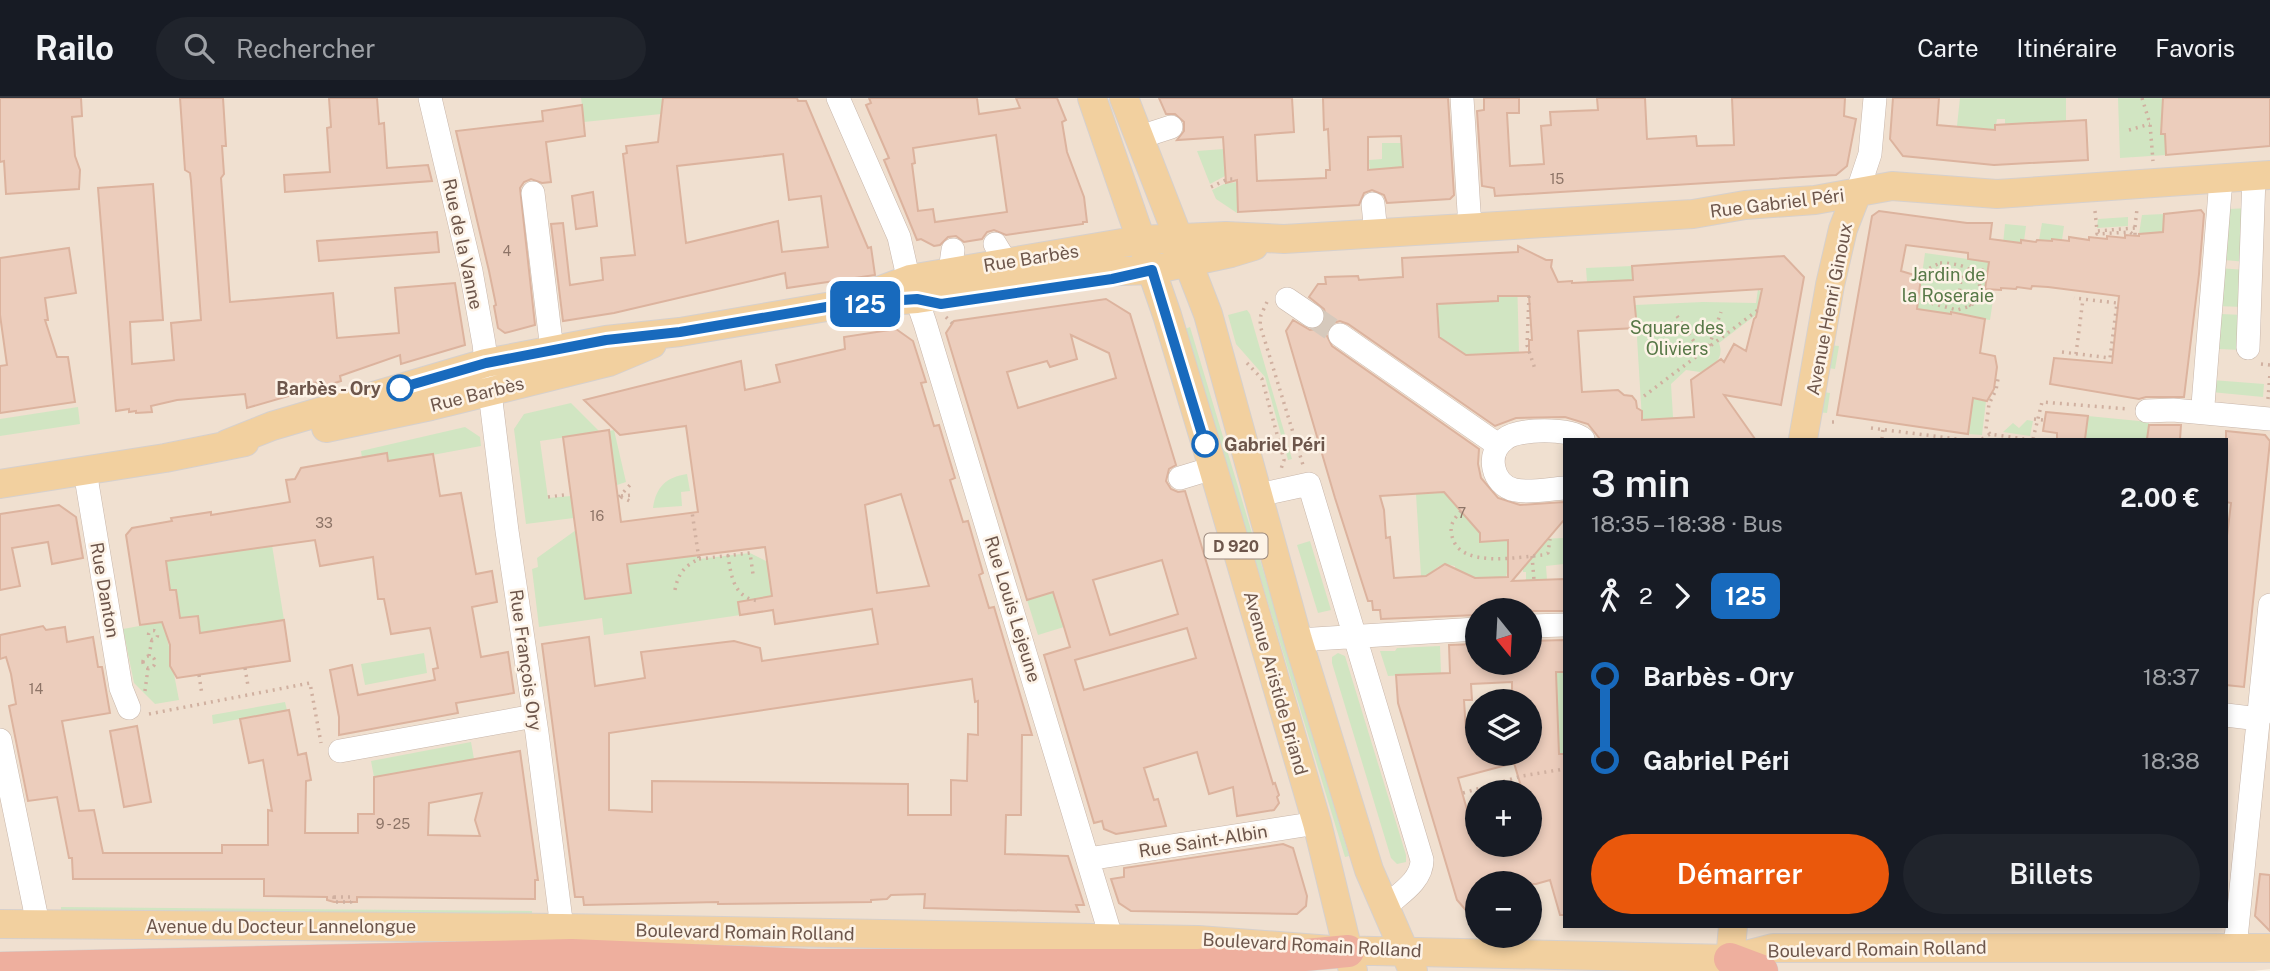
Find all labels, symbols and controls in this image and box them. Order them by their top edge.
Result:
search box [156,17,646,80]
text: Railo [35,29,114,67]
icon: search [180,29,218,67]
text: Rechercher [236,33,375,64]
text: Carte [1917,34,1979,62]
text: Itinéraire [2017,34,2117,62]
text: Favoris [2155,34,2235,62]
house number: 15 [1550,171,1564,187]
street label: Rue de la Vanne [439,177,487,311]
street label: Rue Gabriel Péri [1709,184,1845,222]
street label: Avenue Henri Ginoux [1802,221,1856,397]
street label: Rue Barbès [982,240,1080,276]
house number: 4 [503,243,512,259]
park label: Jardin de la Roseraie [1902,264,1994,306]
line badge: 125 [825,281,905,327]
text: 125 [844,290,886,318]
park label: Square des Oliviers [1630,317,1724,359]
street label: Rue Barbès [428,372,526,416]
marker: Barbès - Ory [387,375,413,401]
place label: Barbès - Ory [276,378,381,399]
marker: Gabriel Péri [1192,431,1218,457]
place label: Gabriel Péri [1224,434,1325,455]
text: 3 min [1591,461,1690,506]
text: 2.00 € [2120,482,2200,513]
house number: 7 [1458,505,1466,521]
house number: 16 [590,508,604,524]
text: 18:35 – 18:38 · Bus [1591,510,1783,537]
house number: 33 [315,515,333,531]
street label: Rue Louis Lejeune [981,533,1045,685]
road number: D 920 [1204,534,1268,559]
street label: Rue Danton [86,541,124,639]
icon: walk [1591,577,1629,615]
icon: forward [1663,577,1701,615]
text: 2 [1639,582,1653,609]
text: 125 [1725,582,1766,610]
street label: Rue François Ory [506,588,546,732]
street label: Avenue Aristide Briand [1240,589,1312,777]
north arrow [1465,598,1542,676]
map controls [1465,598,1542,948]
text: Barbès - Ory [1643,661,1794,692]
text: 18:37 [2143,663,2200,690]
house number: 14 [29,681,43,697]
button: layers [1465,689,1542,766]
text: Gabriel Péri [1643,745,1790,776]
text: 18:38 [2141,747,2200,774]
button: + [1465,780,1542,857]
house number: 9 - 25 [376,816,410,832]
street label: Rue Saint-Albin [1137,820,1269,862]
button: Démarrer [1591,834,1889,914]
button: Billets [1903,834,2200,914]
button: − [1465,871,1542,948]
street label: Avenue du Docteur Lannelongue [146,916,416,937]
street label: Boulevard Romain Rolland [635,920,855,944]
street label: Boulevard Romain Rolland [1202,929,1422,961]
street label: Boulevard Romain Rolland [1767,937,1987,961]

